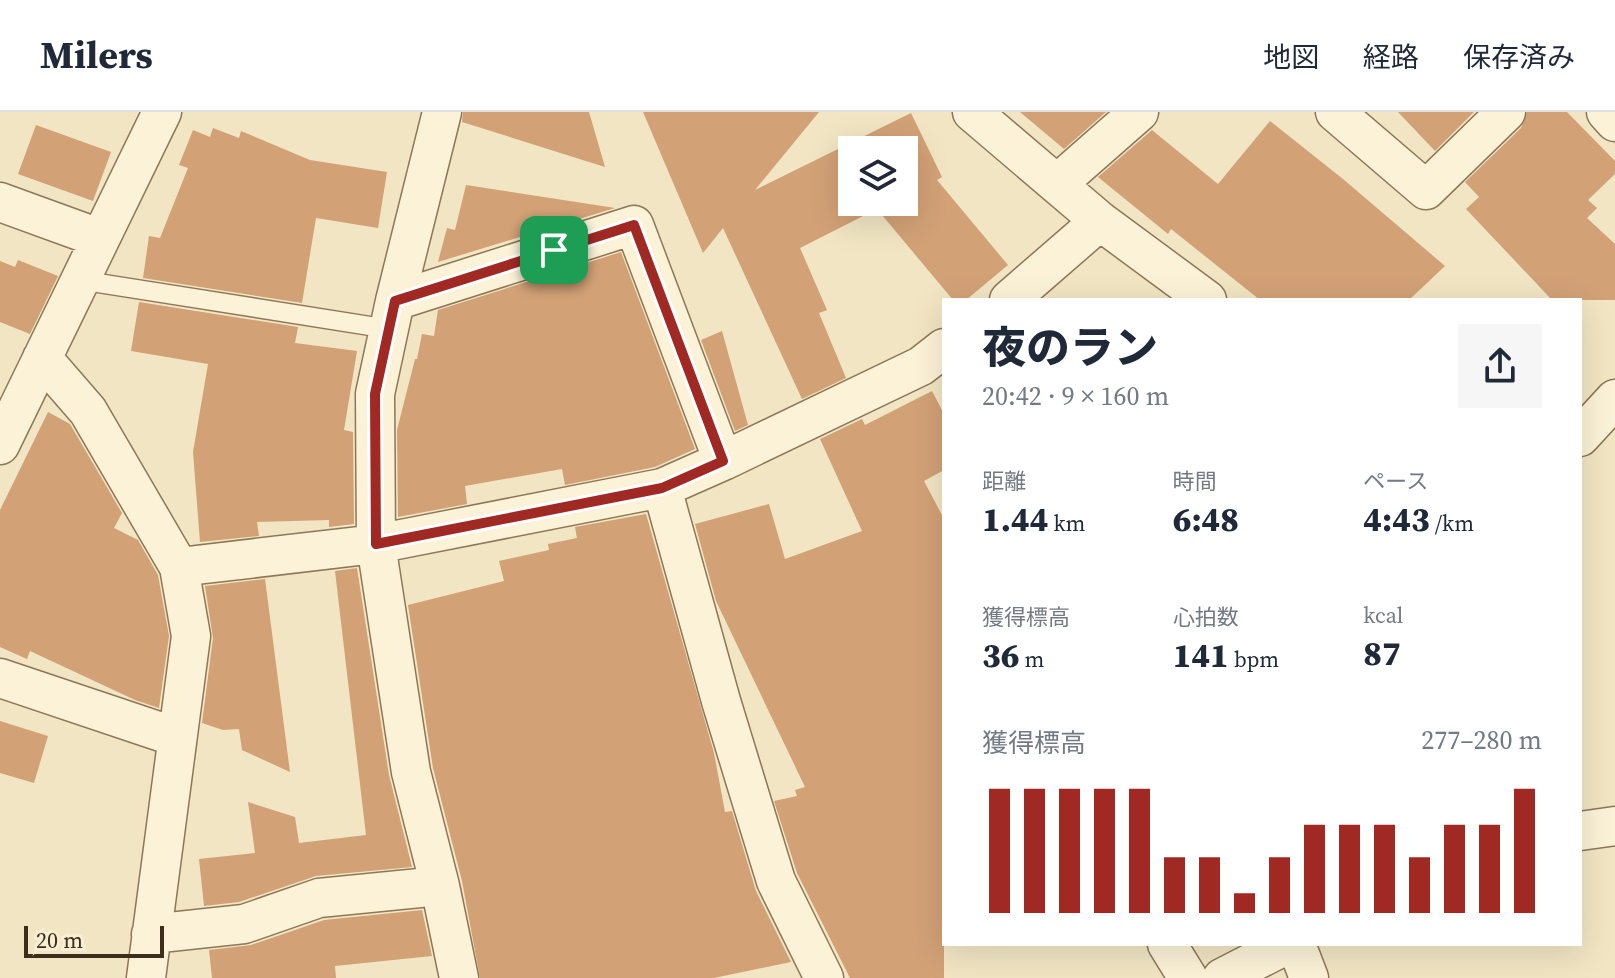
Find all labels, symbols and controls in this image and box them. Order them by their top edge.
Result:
text: Milers [40,29,153,81]
text: 地図 [1263,38,1319,76]
text: 経路 [1363,38,1419,76]
text: 保存済み [1463,38,1575,76]
map controls [838,136,918,216]
button: layers [838,136,918,216]
pin [520,216,588,284]
icon: arrive [532,228,576,272]
text: 夜のラン [982,317,1158,378]
button: share [1458,324,1542,408]
text: 20:42 · 9 × 160 m [982,378,1169,414]
text: 距離 [982,466,1026,496]
text: 時間 [1173,466,1217,496]
text: ペース [1363,466,1428,496]
text: 1.44 [982,496,1048,542]
text: 6:48 [1173,496,1239,542]
text: 4:43 [1363,496,1430,542]
text: km [1048,508,1085,538]
text: /km [1430,508,1474,538]
text: kcal [1363,600,1403,630]
text: 獲得標高 [982,602,1070,632]
text: 心拍数 [1173,602,1239,632]
text: 87 [1363,630,1401,676]
text: 36 [982,632,1019,678]
text: 141 [1173,632,1229,678]
text: m [1019,644,1044,674]
text: bpm [1229,644,1279,674]
text: 277–280 m [1421,722,1542,758]
text: 獲得標高 [982,725,1086,761]
scale bar [24,922,164,958]
text: 20 m [36,925,83,955]

